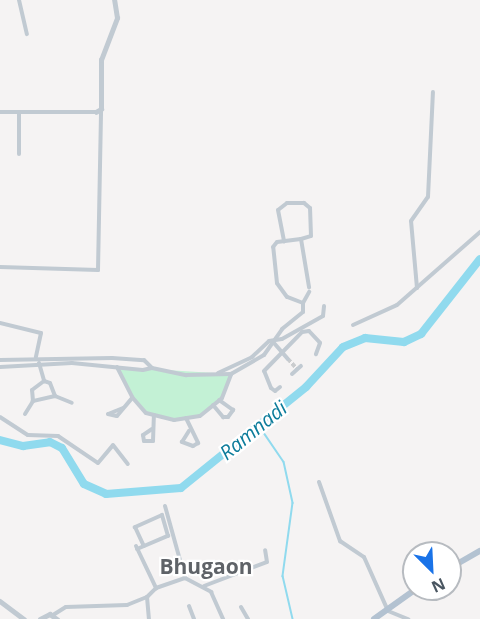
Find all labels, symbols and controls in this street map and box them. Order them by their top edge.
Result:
water label: Ramnadi [215,396,291,464]
north arrow [402,541,462,601]
district label: Bhugaon [159,553,253,579]
text: N [428,573,449,598]

